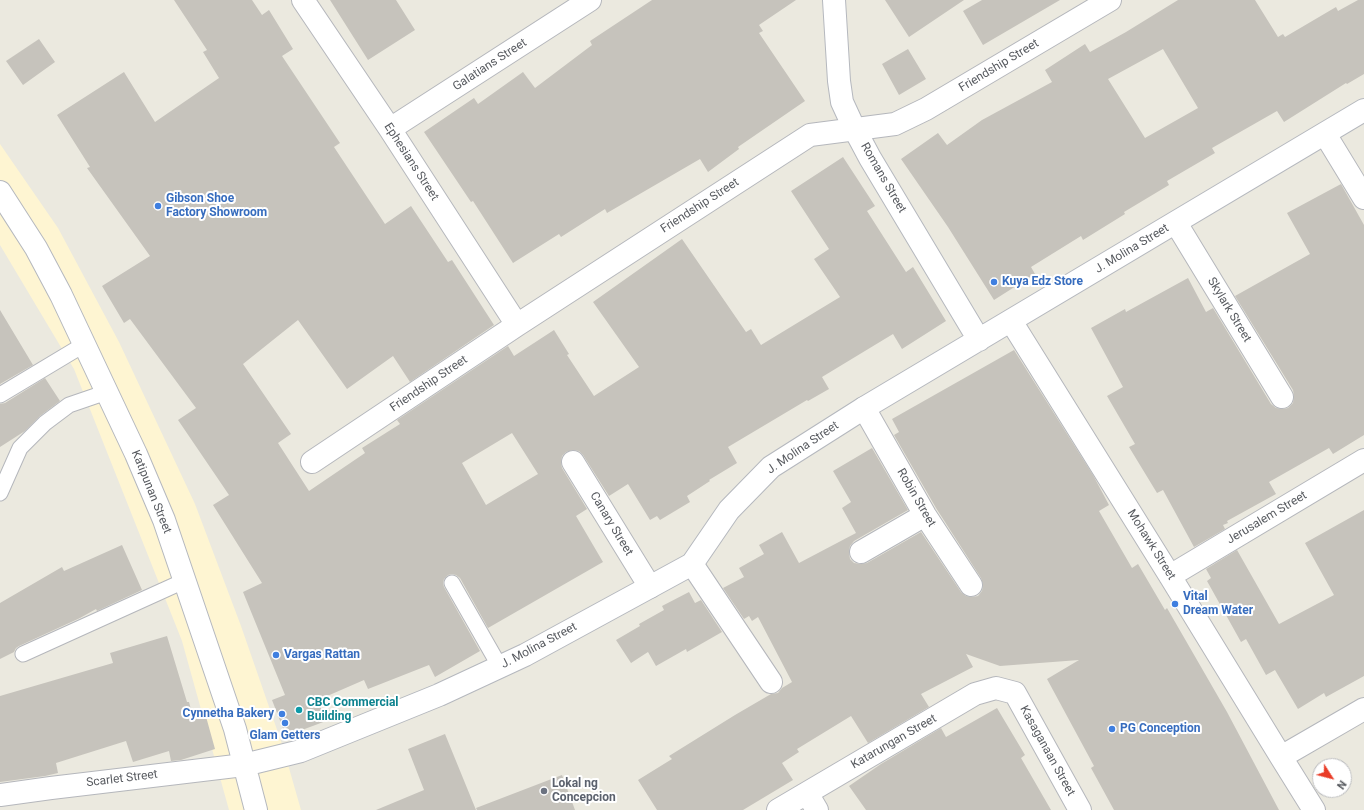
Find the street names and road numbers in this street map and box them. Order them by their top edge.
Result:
street label: Galatians Street [450,36,530,94]
street label: Friendship Street [957,37,1041,95]
street label: Ephesians Street [381,120,441,204]
street label: Romans Street [857,140,909,216]
street label: Friendship Street [658,175,742,237]
street label: J. Molina Street [1092,221,1172,277]
street label: Skylark Street [1204,275,1254,345]
street label: Friendship Street [388,353,470,415]
street label: J. Molina Street [764,419,842,477]
street label: Katipunan Street [128,448,174,536]
street label: Robin Street [893,466,939,530]
street label: Jerusalem Street [1224,488,1310,548]
street label: Canary Street [586,489,636,559]
street label: Mohawk Street [1124,507,1178,583]
street label: J. Molina Street [499,620,579,672]
street label: Kasaganaan Street [1016,703,1078,799]
street label: Katarungan Street [849,712,939,772]
street label: Scarlet Street [85,767,159,791]

